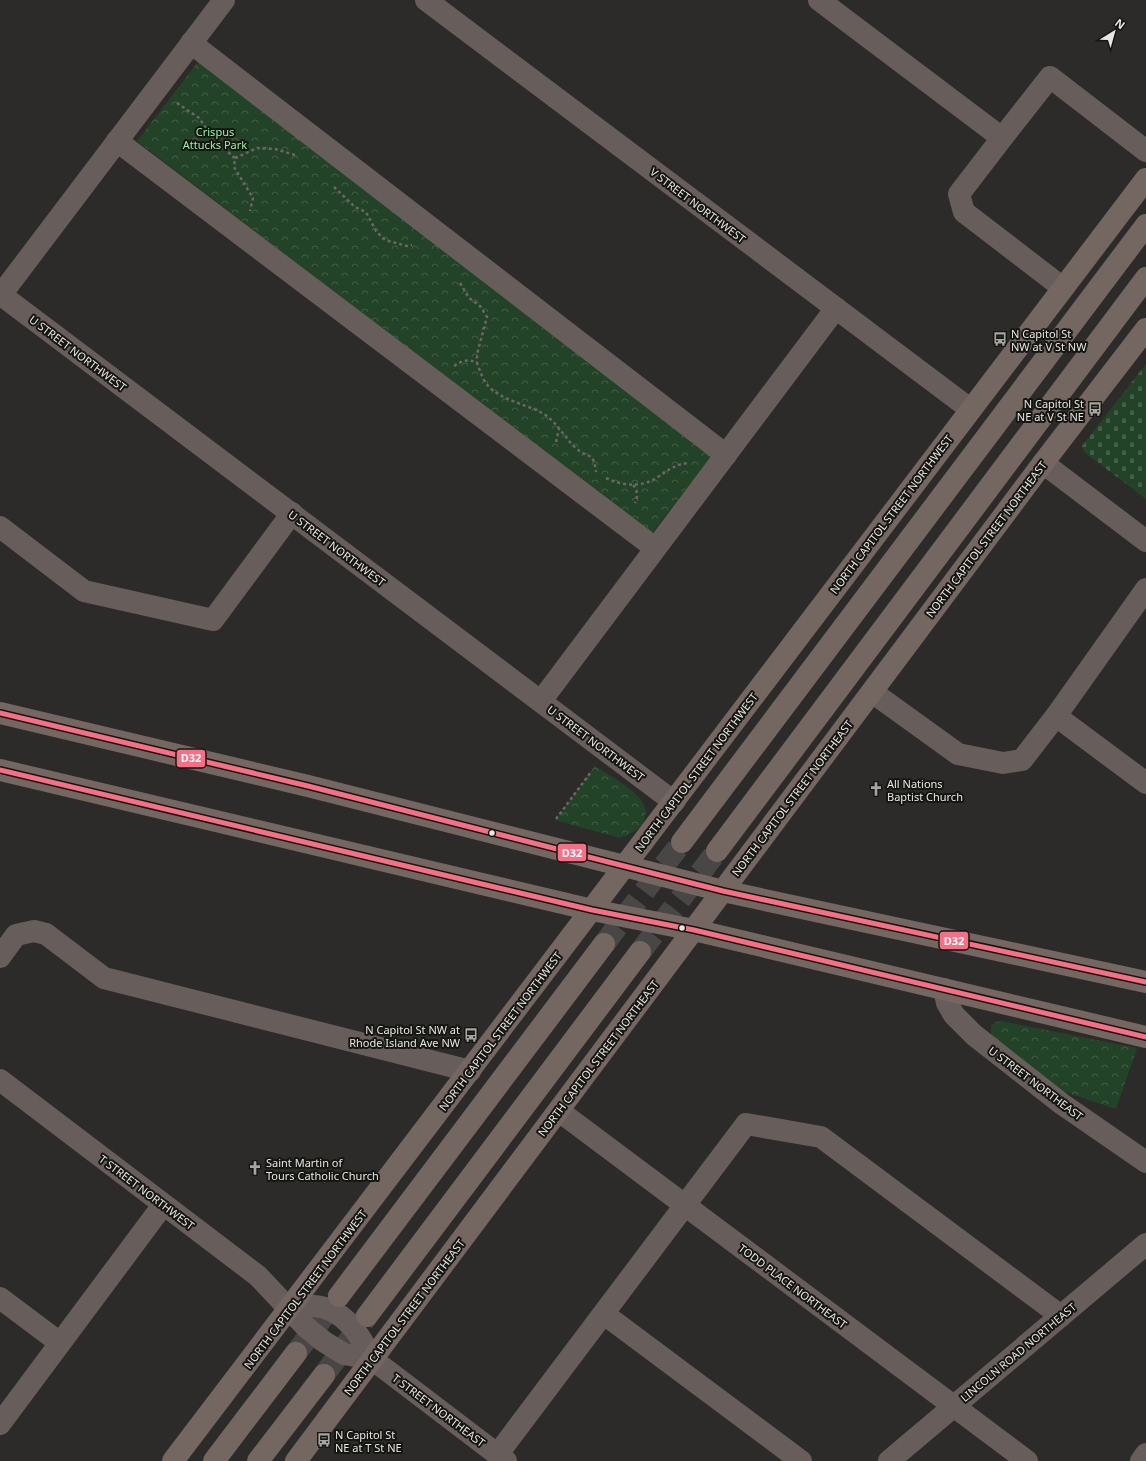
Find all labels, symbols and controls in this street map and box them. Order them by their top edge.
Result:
north arrow [1094,12,1134,52]
text: N [1112,15,1128,32]
park label: Crispus Attucks Park [183,124,247,152]
street label: V STREET NORTHWEST [647,164,749,246]
street label: U STREET NORTHWEST [26,312,130,394]
place label: N Capitol St NW at V St NW [1011,326,1087,354]
bus stop icon: N Capitol St NW at V St NW [992,331,1008,347]
place label: N Capitol St NE at V St NE [1017,396,1084,424]
bus stop icon: N Capitol St NE at V St NE [1087,401,1103,417]
street label: NORTH CAPITOL STREET NORTHWEST [826,432,956,596]
street label: NORTH CAPITOL STREET NORTHEAST [922,458,1050,620]
street label: U STREET NORTHWEST [285,507,389,589]
street label: NORTH CAPITOL STREET NORTHWEST [631,690,761,854]
street label: U STREET NORTHWEST [544,702,648,784]
street label: NORTH CAPITOL STREET NORTHEAST [728,717,856,879]
line badge: D32 [176,749,206,768]
text: D32 [181,750,201,765]
place label: All Nations Baptist Church [887,776,963,804]
church icon: All Nations Baptist Church [868,781,884,797]
unlabelled marker [487,828,497,838]
line badge: D32 [557,843,587,862]
text: D32 [562,845,582,860]
unlabelled marker [677,923,687,933]
line badge: D32 [939,931,969,950]
text: D32 [944,933,964,948]
street label: NORTH CAPITOL STREET NORTHWEST [435,949,565,1113]
street label: NORTH CAPITOL STREET NORTHEAST [534,977,662,1139]
place label: N Capitol St NW at Rhode Island Ave NW [349,1022,461,1050]
bus stop icon: N Capitol St NW at Rhode Island Ave NW [463,1027,479,1043]
street label: U STREET NORTHEAST [986,1043,1086,1123]
street label: T STREET NORTHWEST [96,1151,198,1233]
place label: Saint Martin of Tours Catholic Church [266,1155,379,1183]
church icon: Saint Martin of Tours Catholic Church [247,1160,263,1176]
street label: NORTH CAPITOL STREET NORTHWEST [240,1207,370,1371]
street label: NORTH CAPITOL STREET NORTHEAST [340,1236,468,1398]
street label: TODD PLACE NORTHEAST [736,1240,850,1332]
street label: LINCOLN ROAD NORTHEAST [957,1299,1079,1405]
street label: T STREET NORTHEAST [390,1370,488,1450]
place label: N Capitol St NE at T St NE [335,1427,402,1455]
bus stop icon: N Capitol St NE at T St NE [316,1432,332,1448]

